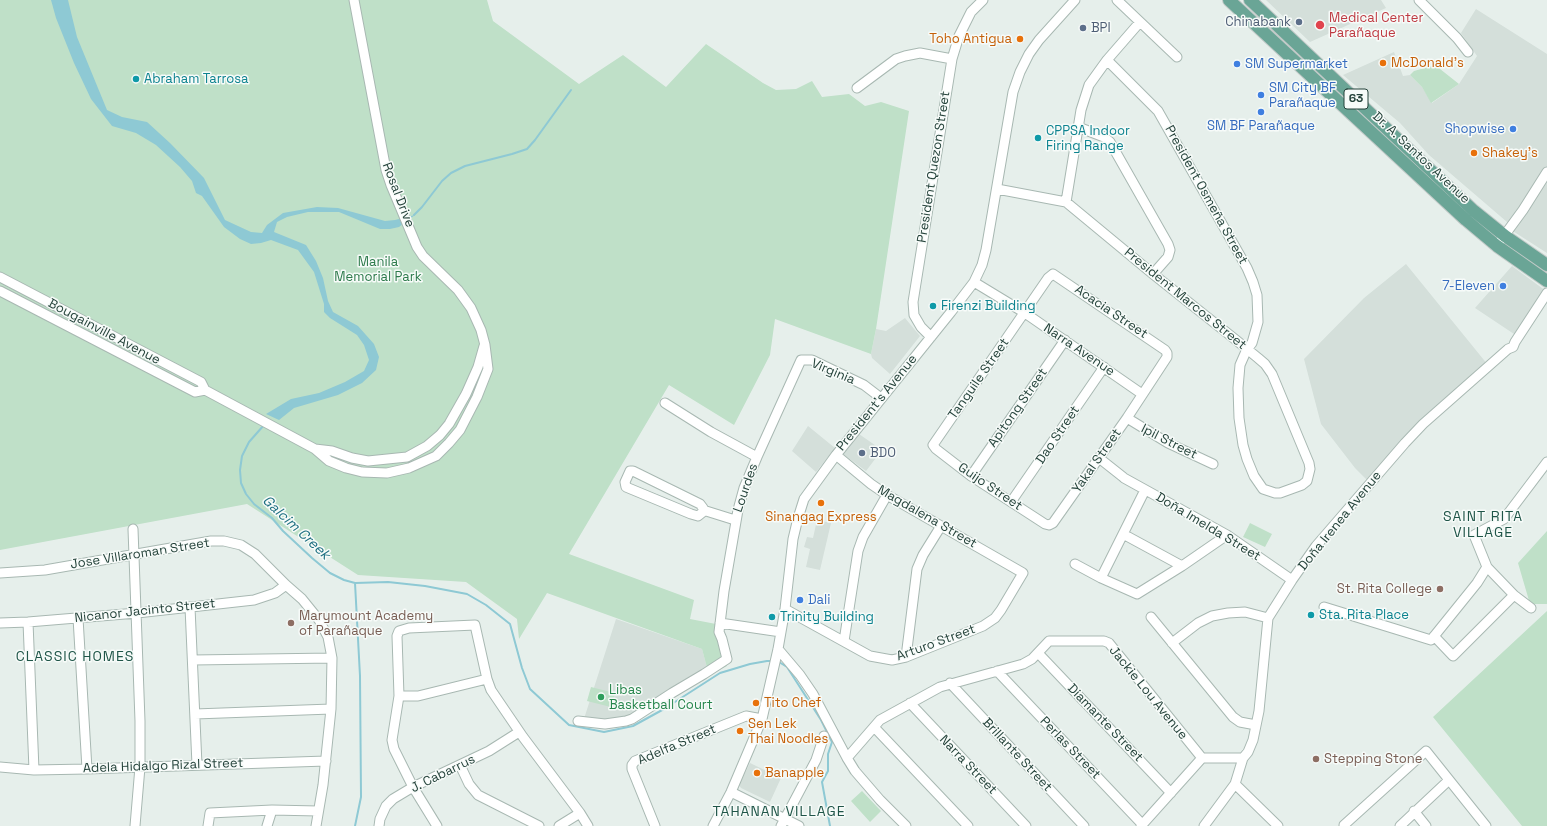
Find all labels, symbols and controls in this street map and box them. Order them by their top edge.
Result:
place label: Medical Center Parañaque [1329,10,1423,41]
place label: Chinabank [1225,14,1291,30]
marker: Chinabank [1294,17,1304,27]
marker: Medical Center Parañaque [1314,19,1326,31]
place label: BPI [1091,20,1111,36]
marker: BPI [1078,23,1088,33]
place label: Toho Antigua [929,31,1012,47]
marker: Toho Antigua [1015,34,1025,44]
place label: McDonald's [1391,55,1464,71]
place label: SM Supermarket [1245,56,1348,72]
marker: McDonald's [1378,58,1388,68]
marker: SM Supermarket [1232,59,1242,69]
place label: Abraham Tarrosa [144,71,249,87]
marker: Abraham Tarrosa [131,74,141,84]
place label: SM City BF Parañaque [1269,80,1336,111]
road number: 63 [1344,89,1368,109]
street label: President Quezon Street [914,90,954,244]
marker: SM City BF Parañaque [1256,90,1266,100]
marker: SM BF Parañaque [1256,107,1266,117]
street label: Dr. A. Santos Avenue [1369,109,1473,207]
place label: SM BF Parañaque [1207,118,1315,134]
place label: Shopwise [1445,121,1505,137]
place label: CPPSA Indoor Firing Range [1046,123,1130,154]
street label: President Osmeña Street [1161,123,1251,267]
marker: Shopwise [1508,124,1518,134]
marker: CPPSA Indoor Firing Range [1033,133,1043,143]
place label: Shakey's [1482,145,1538,161]
marker: Shakey's [1469,148,1479,158]
street label: Rosal Drive [379,160,417,230]
street label: President Marcos Street [1121,245,1249,353]
park label: Manila Memorial Park [334,254,422,285]
place label: 7-Eleven [1442,278,1495,294]
marker: 7-Eleven [1498,281,1508,291]
street label: Acacia Street [1071,282,1151,342]
street label: Bougainville Avenue [45,296,163,368]
place label: Firenzi Building [941,298,1036,314]
marker: Firenzi Building [928,301,938,311]
street label: Narra Avenue [1040,320,1118,380]
street label: Tanguile Street [945,335,1013,423]
street label: President's Avenue [833,352,921,454]
street label: Virginia [809,356,857,388]
street label: Apitong Street [985,365,1051,451]
street label: Dao Street [1033,403,1083,467]
street label: Ipil Street [1138,421,1200,463]
street label: Yakal Street [1069,426,1125,496]
place label: BDO [870,445,896,461]
marker: BDO [857,448,867,458]
street label: Guijo Street [955,460,1025,514]
street label: Lourdes [730,462,762,514]
street label: Doña Irenea Avenue [1295,468,1385,574]
street label: Magdalena Street [875,482,979,552]
street label: Doña Imelda Street [1153,490,1263,564]
water label: Galcim Creek [259,492,333,564]
marker: Sinangag Express [816,498,826,508]
place label: Sinangag Express [765,509,877,525]
district label: SAINT RITA VILLAGE [1443,509,1523,542]
street label: Jose Villaroman Street [69,535,211,573]
place label: St. Rita College [1337,581,1432,597]
marker: St. Rita College [1435,584,1445,594]
place label: Dali [808,592,830,608]
marker: Dali [795,595,805,605]
street label: Nicanor Jacinto Street [74,596,216,626]
place label: Sta. Rita Place [1319,607,1409,623]
place label: Marymount Academy of Parañaque [299,608,433,639]
place label: Trinity Building [780,609,874,625]
marker: Sta. Rita Place [1306,610,1316,620]
marker: Trinity Building [767,612,777,622]
marker: Marymount Academy of Parañaque [286,618,296,628]
street label: Arturo Street [894,622,978,664]
street label: Jackie Lou Avenue [1105,643,1191,743]
district label: CLASSIC HOMES [16,649,134,665]
street label: Diamante Street [1064,681,1146,765]
place label: Libas Basketball Court [609,682,713,713]
marker: Libas Basketball Court [596,692,606,702]
place label: Tito Chef [764,695,821,711]
marker: Tito Chef [751,698,761,708]
street label: Perlas Street [1036,714,1104,782]
street label: Brillante Street [979,715,1055,795]
place label: Sen Lek Thai Noodles [748,716,828,747]
street label: Adelfa Street [635,721,719,769]
marker: Sen Lek Thai Noodles [735,726,745,736]
street label: Narra Street [936,732,1000,798]
place label: Stepping Stone [1324,751,1422,767]
street label: J. Cabarrus [408,752,478,796]
marker: Stepping Stone [1311,754,1321,764]
street label: Adela Hidalgo Rizal Street [82,755,244,777]
place label: Banapple [765,765,824,781]
marker: Banapple [752,768,762,778]
district label: TAHANAN VILLAGE [712,804,846,820]

